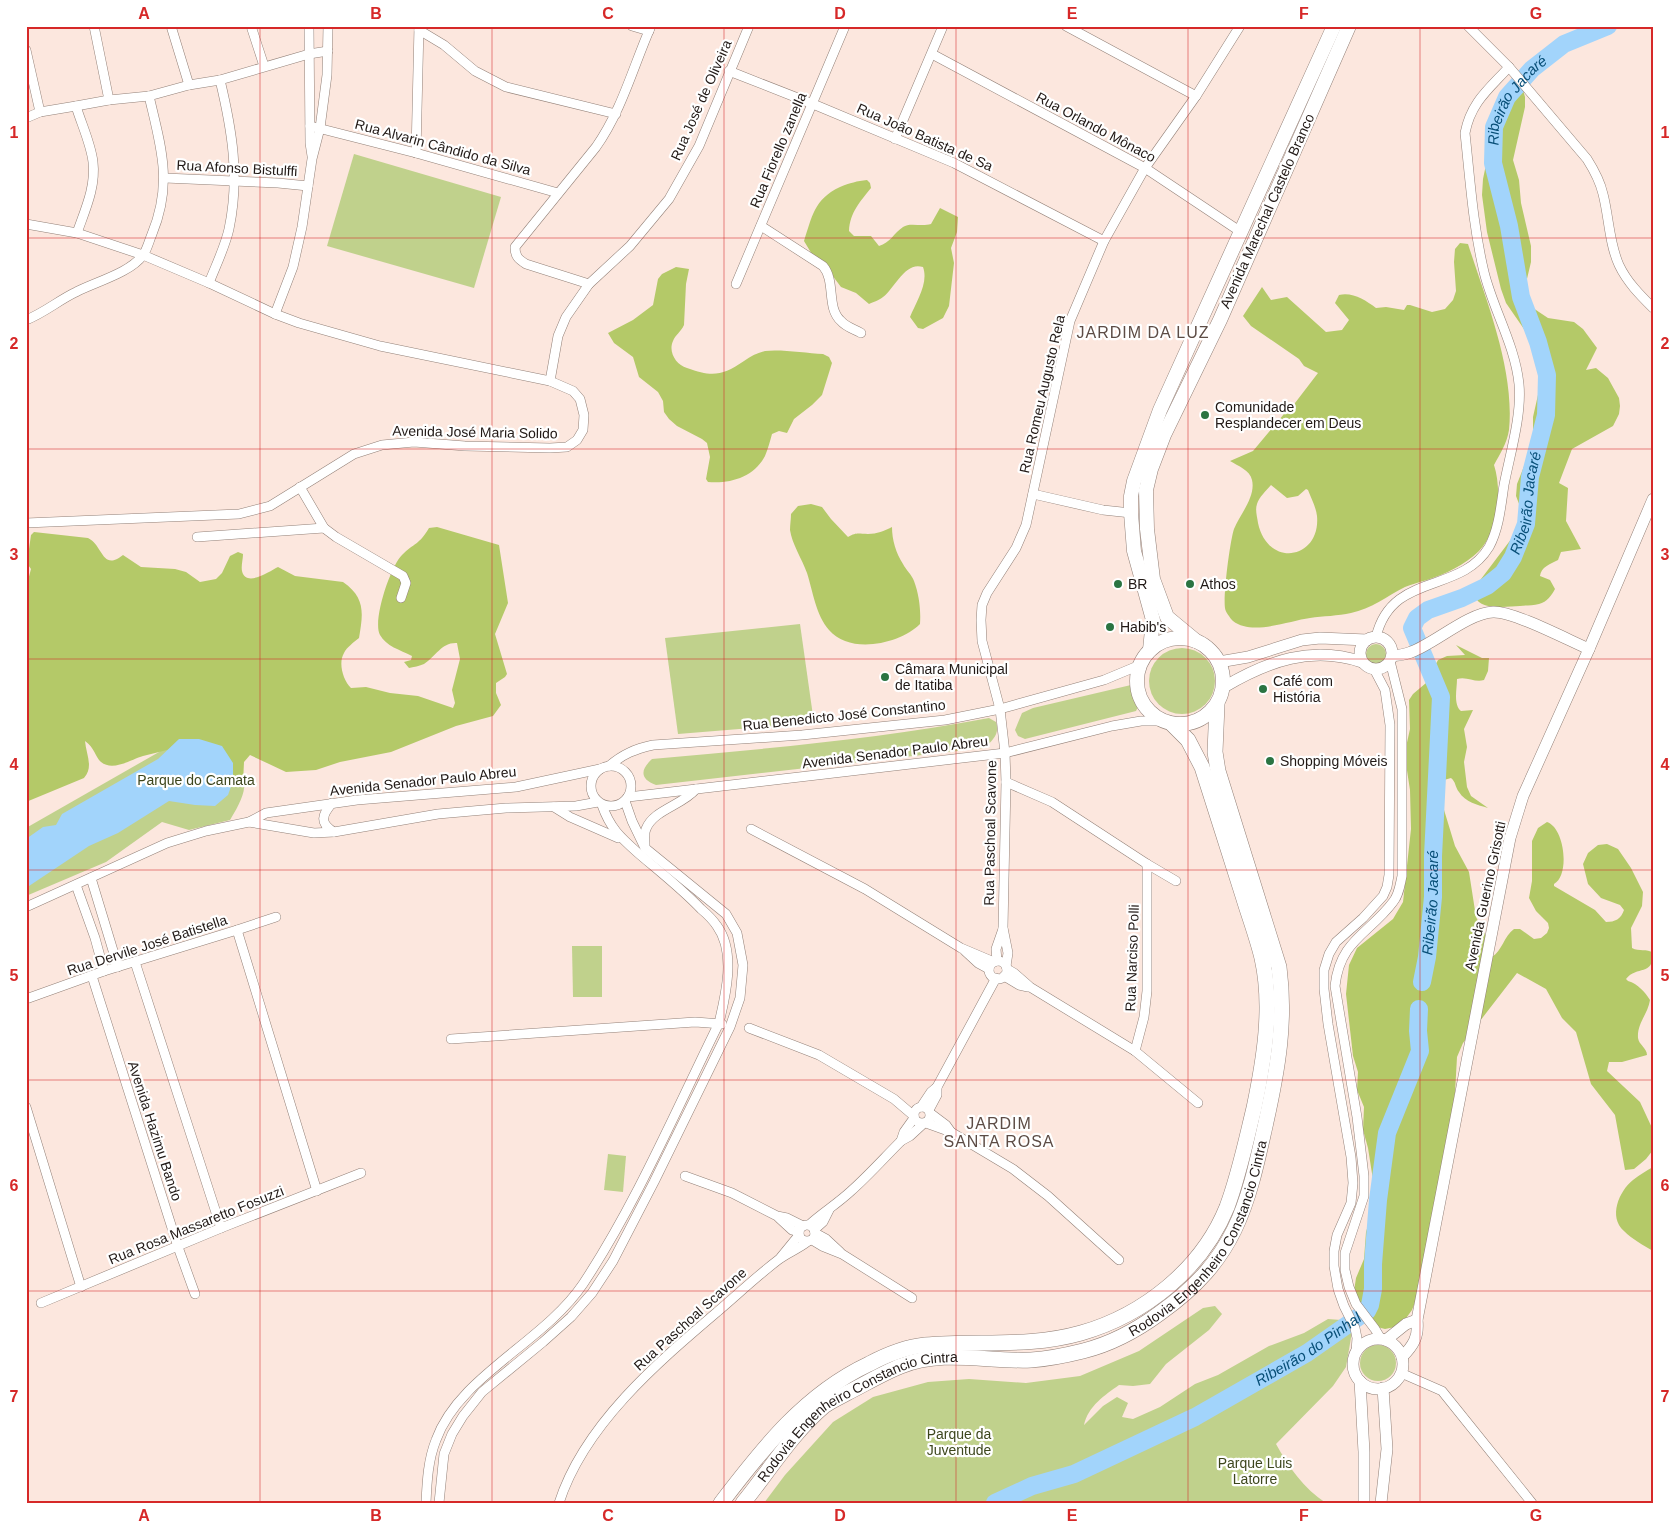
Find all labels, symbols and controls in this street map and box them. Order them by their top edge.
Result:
text: A [138,5,150,22]
text: B [370,5,382,22]
text: C [602,5,614,22]
text: D [834,5,846,22]
text: E [1067,5,1078,22]
text: F [1299,5,1309,22]
text: G [1530,5,1542,22]
street label: Rua José de Oliveira [667,37,735,163]
water label: Ribeirão Jacaré [1484,52,1550,146]
street label: Rua Orlando Mônaco [1033,89,1159,165]
street label: Rua Fiorello zanella [746,90,810,210]
street label: Rua João Batista de Sa [855,100,996,174]
street label: Avenida Marechal Castelo Branco [1217,111,1317,311]
street label: Rua Alvarin Cândido da Silva [353,116,533,178]
text: 1 [10,124,19,141]
text: 1 [1661,124,1670,141]
street label: Rua Afonso Bistulffi [176,157,298,179]
street label: Rua Romeu Augusto Rela [1016,313,1068,475]
district label: JARDIM DA LUZ [1076,324,1210,341]
text: 2 [10,335,19,352]
text: 2 [1661,335,1670,352]
place label: Comunidade Resplandecer em Deus [1215,399,1361,431]
marker: Comunidade Resplandecer em Deus [1199,409,1211,421]
street label: Avenida José Maria Solido [392,423,558,441]
water label: Ribeirão Jacaré [1506,450,1544,557]
text: 3 [10,546,19,563]
text: 3 [1661,546,1670,563]
place label: BR [1128,576,1147,592]
place label: Athos [1200,576,1236,592]
marker: BR [1112,578,1124,590]
marker: Athos [1184,578,1196,590]
place label: Habib's [1120,619,1166,635]
marker: Habib's [1104,621,1116,633]
place label: Câmara Municipal de Itatiba [895,661,1008,693]
marker: Câmara Municipal de Itatiba [879,671,891,683]
place label: Café com História [1273,673,1333,705]
marker: Café com História [1257,683,1269,695]
street label: Rua Benedicto José Constantino [742,696,946,734]
street label: Avenida Senador Paulo Abreu [801,733,989,771]
place label: Shopping Móveis [1280,753,1387,769]
marker: Shopping Móveis [1264,755,1276,767]
text: 4 [10,756,19,773]
text: 4 [1661,756,1670,773]
street label: Rua Paschoal Scavone [981,760,999,906]
street label: Avenida Senador Paulo Abreu [329,763,517,799]
park label: Parque do Camata [137,772,255,788]
street label: Avenida Guerino Grisotti [1461,820,1509,972]
water label: Ribeirão Jacaré [1418,850,1441,956]
street label: Rua Narciso Polli [1122,904,1142,1012]
street label: Rua Dervile José Batistella [65,911,229,978]
text: 5 [10,967,19,984]
text: 5 [1661,967,1670,984]
street label: Avenida Hazimu Bando [125,1059,185,1203]
district label: JARDIM SANTA ROSA [943,1115,1055,1150]
street label: Rodovia Engenheiro Constancio Cintra [1126,1139,1270,1339]
text: 6 [10,1177,19,1194]
text: 6 [1661,1177,1670,1194]
street label: Rua Rosa Massaretto Fosuzzi [106,1182,286,1268]
street label: Rua Paschoal Scavone [631,1264,750,1374]
water label: Ribeirão do Pinhal [1252,1308,1365,1389]
street label: Rodovia Engenheiro Constancio Cintra [754,1349,958,1485]
text: 7 [10,1388,19,1405]
text: 7 [1661,1388,1670,1405]
park label: Parque da Juventude [927,1426,992,1458]
park label: Parque Luis Latorre [1218,1455,1292,1487]
text: A [138,1507,150,1524]
text: B [370,1507,382,1524]
text: C [602,1507,614,1524]
text: D [834,1507,846,1524]
text: E [1067,1507,1078,1524]
text: F [1299,1507,1309,1524]
text: G [1530,1507,1542,1524]

